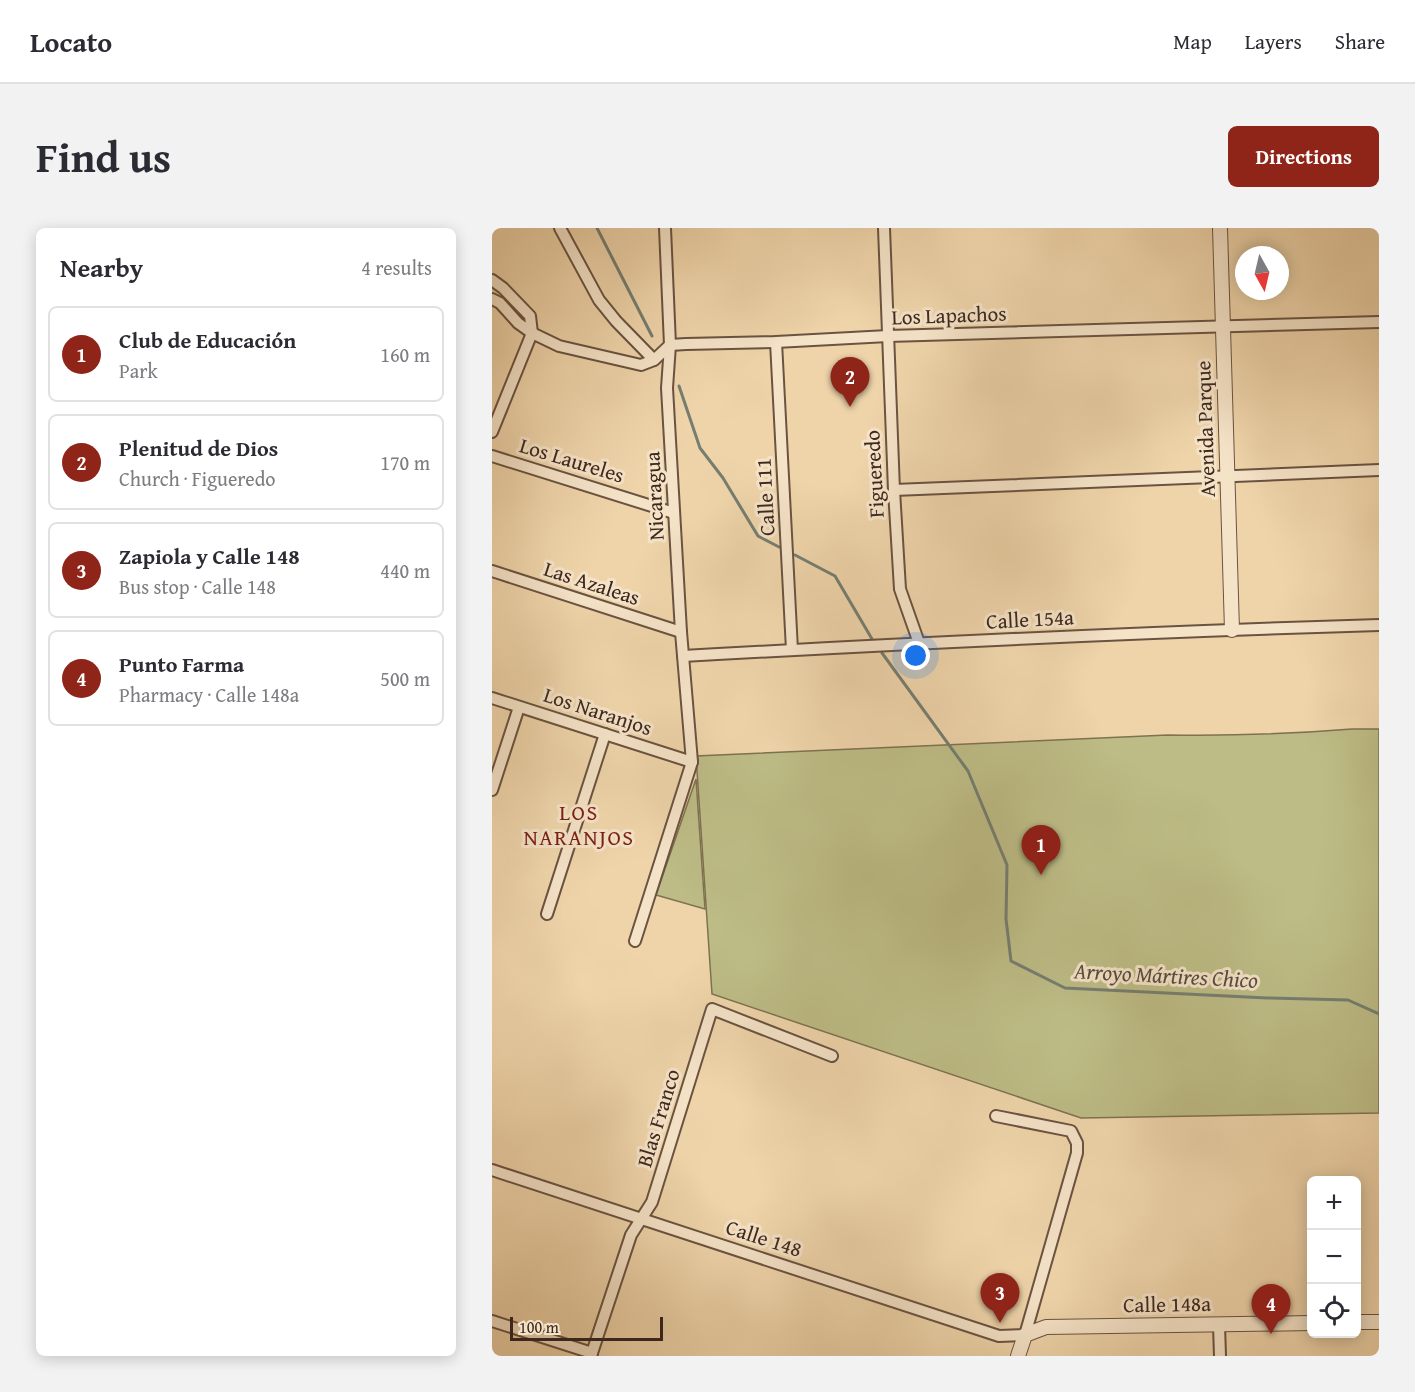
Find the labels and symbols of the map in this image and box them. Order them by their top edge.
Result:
north arrow [1235,246,1289,300]
street label: Los Lapachos [891,297,1007,333]
pin: 2 [830,358,870,407]
street label: Avenida Parque [1187,360,1223,498]
street label: Los Laureles [516,429,628,491]
street label: Figueredo [856,429,892,519]
street label: Nicaragua [636,451,672,541]
street label: Calle 111 [747,457,783,537]
street label: Las Azaleas [540,553,644,613]
street label: Calle 154a [985,601,1075,637]
your location [901,641,930,670]
street label: Los Naranjos [540,679,656,743]
district label: LOS NARANJOS [523,796,635,853]
pin: 1 [1022,826,1060,875]
water label: Arroyo Mártires Chico [1072,954,1259,996]
street label: Blas Franco [628,1065,688,1171]
street label: Calle 148 [722,1211,806,1265]
pin: 3 [980,1274,1020,1323]
pin: 4 [1252,1284,1290,1334]
street label: Calle 148a [1123,1288,1211,1320]
scale bar [510,1314,663,1342]

